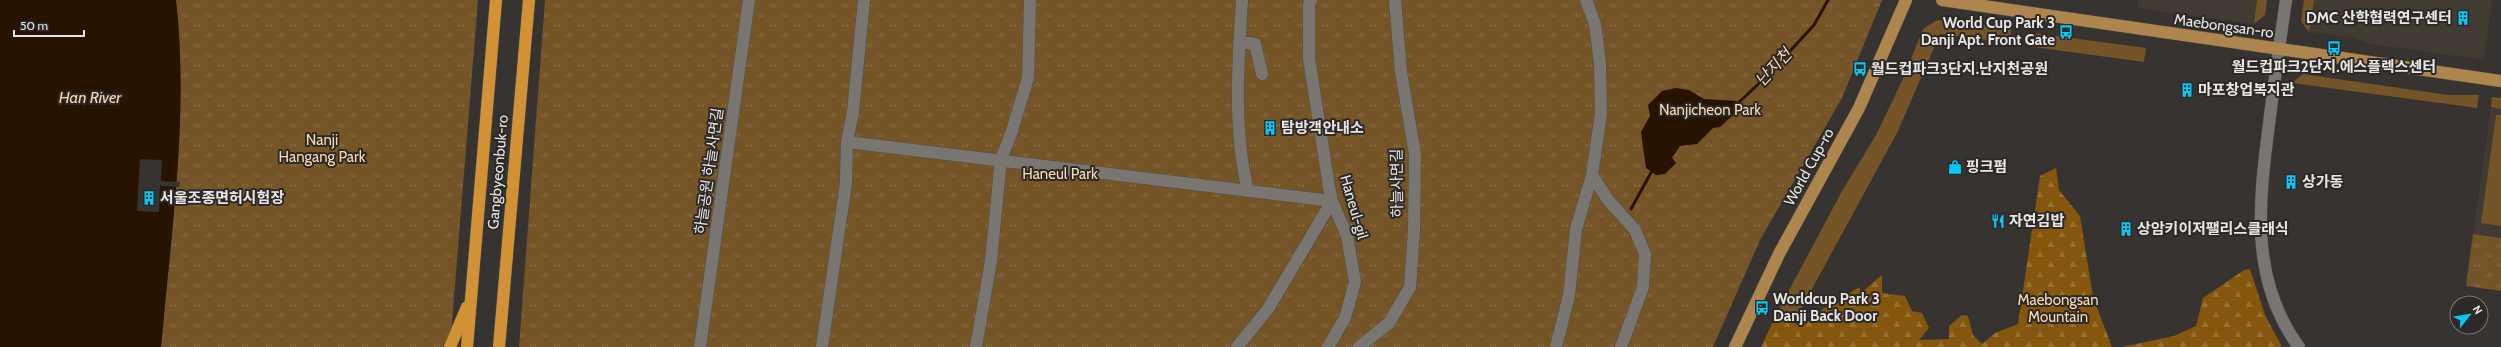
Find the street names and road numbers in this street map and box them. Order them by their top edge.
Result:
street label: Maebongsan-ro [2173,10,2275,42]
street label: 하늘공원 하늘사면길 [691,107,727,235]
street label: Gangbyeonbuk-ro [484,114,512,230]
street label: World Cup-ro [1780,125,1838,209]
street label: 하늘사면길 [1387,148,1407,218]
street label: Haneul-gil [1336,173,1372,242]

